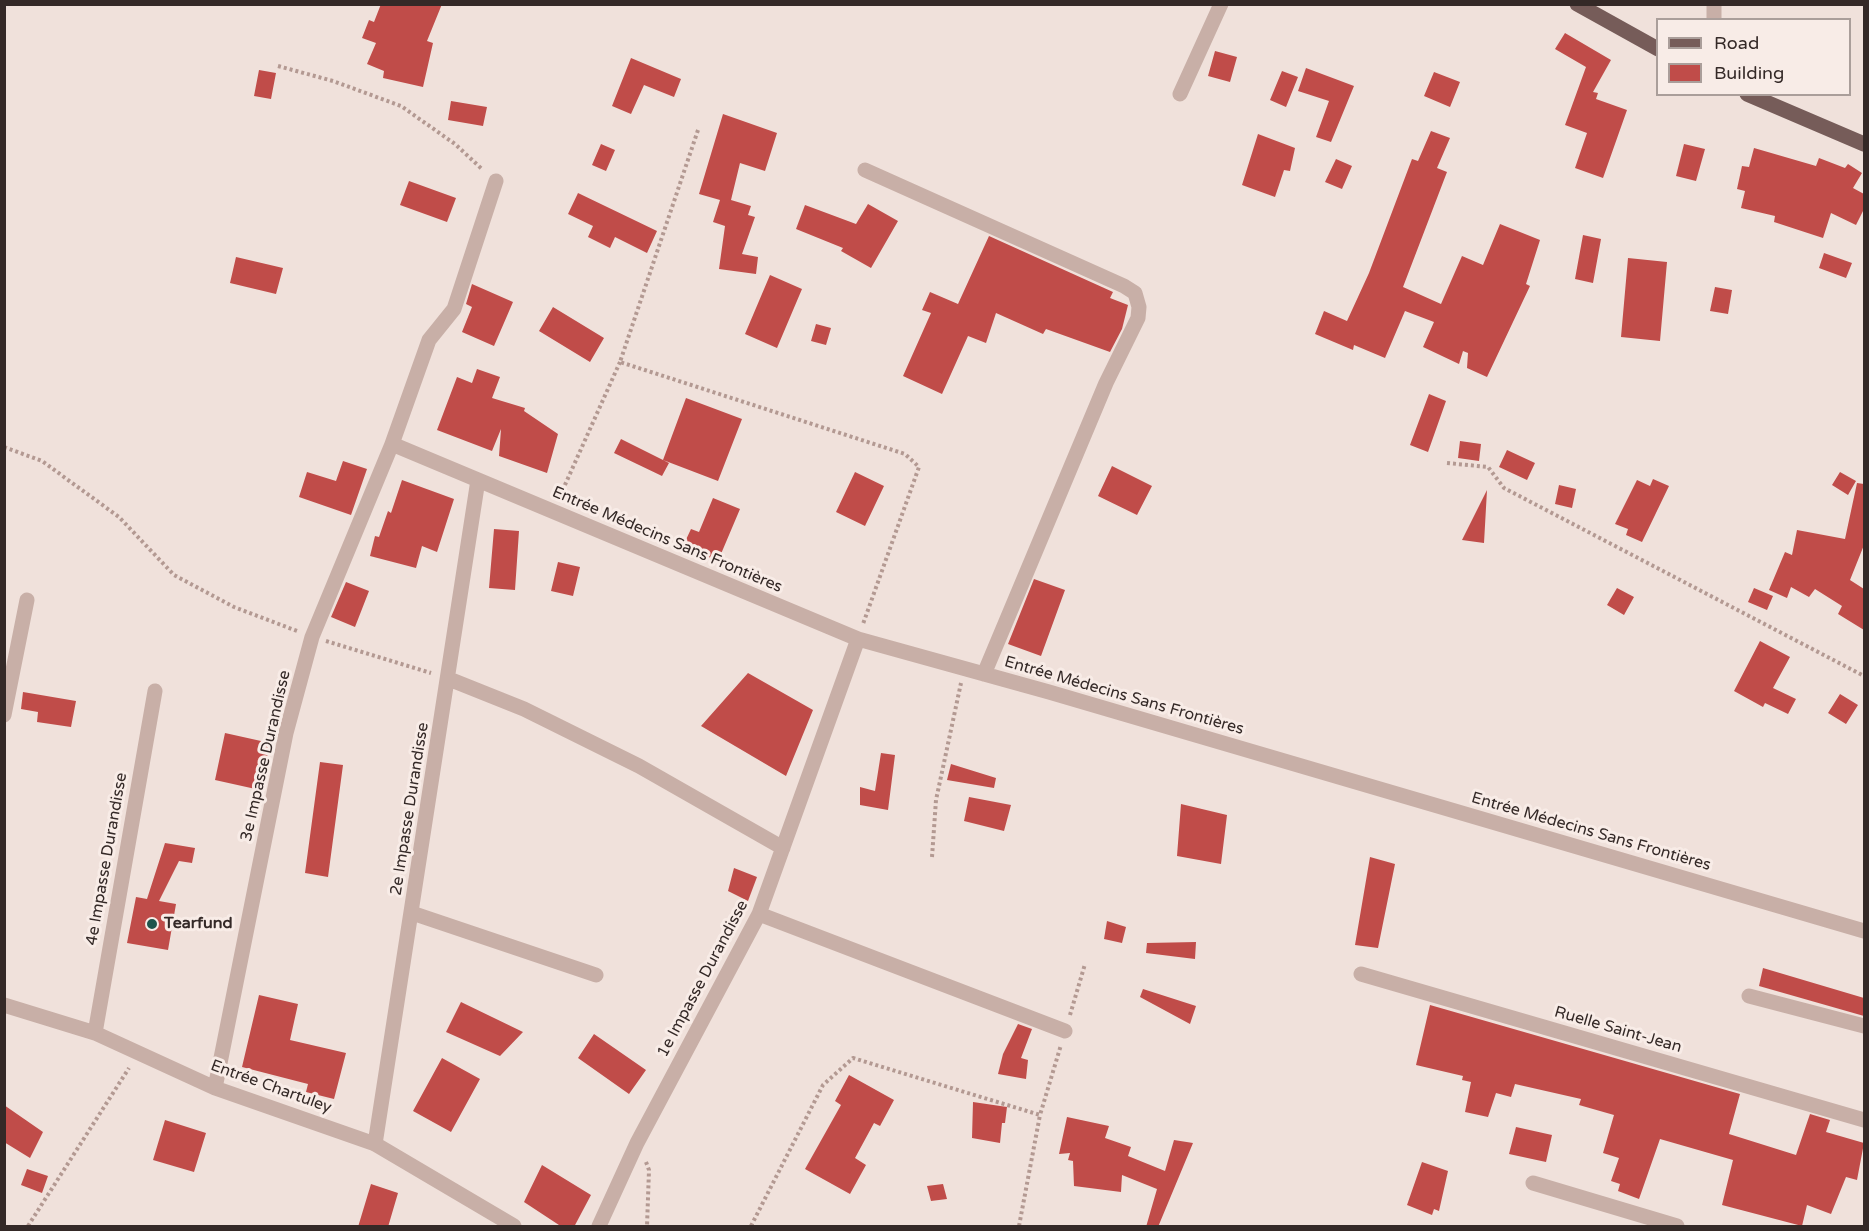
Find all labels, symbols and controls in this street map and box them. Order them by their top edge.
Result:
legend [1656,18,1851,96]
text: Road [1714,32,1759,54]
text: Building [1714,62,1784,84]
street label: Entrée Médecins Sans Frontières [549,483,785,597]
street label: Entrée Médecins Sans Frontières [1002,653,1246,739]
street label: 3e Impasse Durandisse [237,669,295,843]
street label: 2e Impasse Durandisse [387,721,433,897]
street label: 4e Impasse Durandisse [82,771,132,947]
street label: Entrée Médecins Sans Frontières [1469,789,1713,875]
street label: 1e Impasse Durandisse [653,897,753,1061]
place label: Tearfund [164,914,233,934]
marker: Tearfund [145,917,159,931]
street label: Ruelle Saint-Jean [1552,1003,1684,1057]
street label: Entrée Chartuley [208,1056,334,1118]

